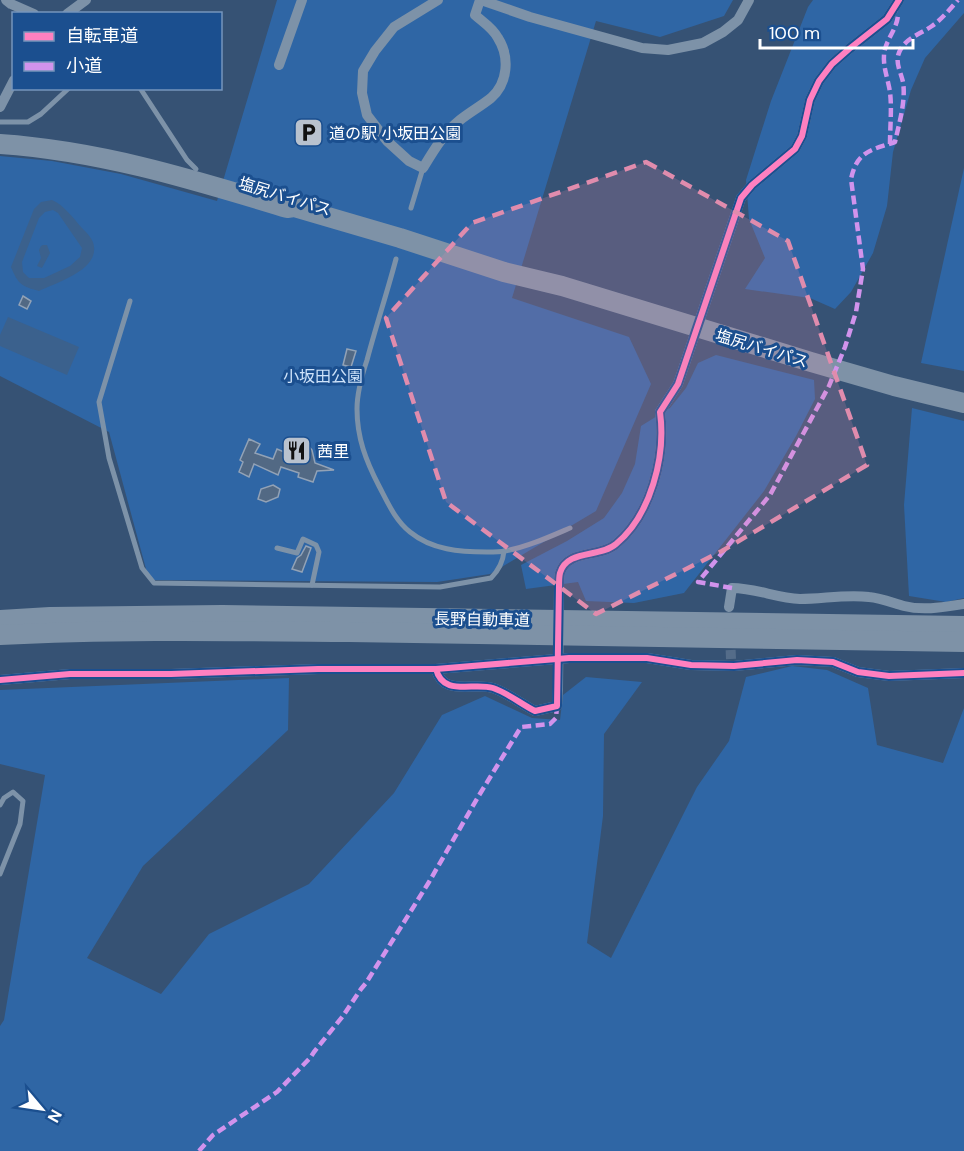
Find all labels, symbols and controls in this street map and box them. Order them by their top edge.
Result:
legend [12,12,222,90]
scale bar [760,12,913,50]
text: 100 m [769,21,820,45]
text: 自転車道 [66,24,138,48]
text: 小道 [66,54,102,78]
parking icon: 道の駅 小坂田公園 [292,117,324,149]
place label: 道の駅 小坂田公園 [329,123,461,144]
street label: 塩尻バイパス [236,172,334,221]
street label: 塩尻バイパス [713,324,811,373]
park label: 小坂田公園 [283,366,363,387]
restaurant icon: 茜里 [280,435,312,467]
place label: 茜里 [317,441,349,462]
street label: 長野自動車道 [434,608,530,631]
north arrow [12,1079,72,1139]
text: N [43,1106,67,1126]

